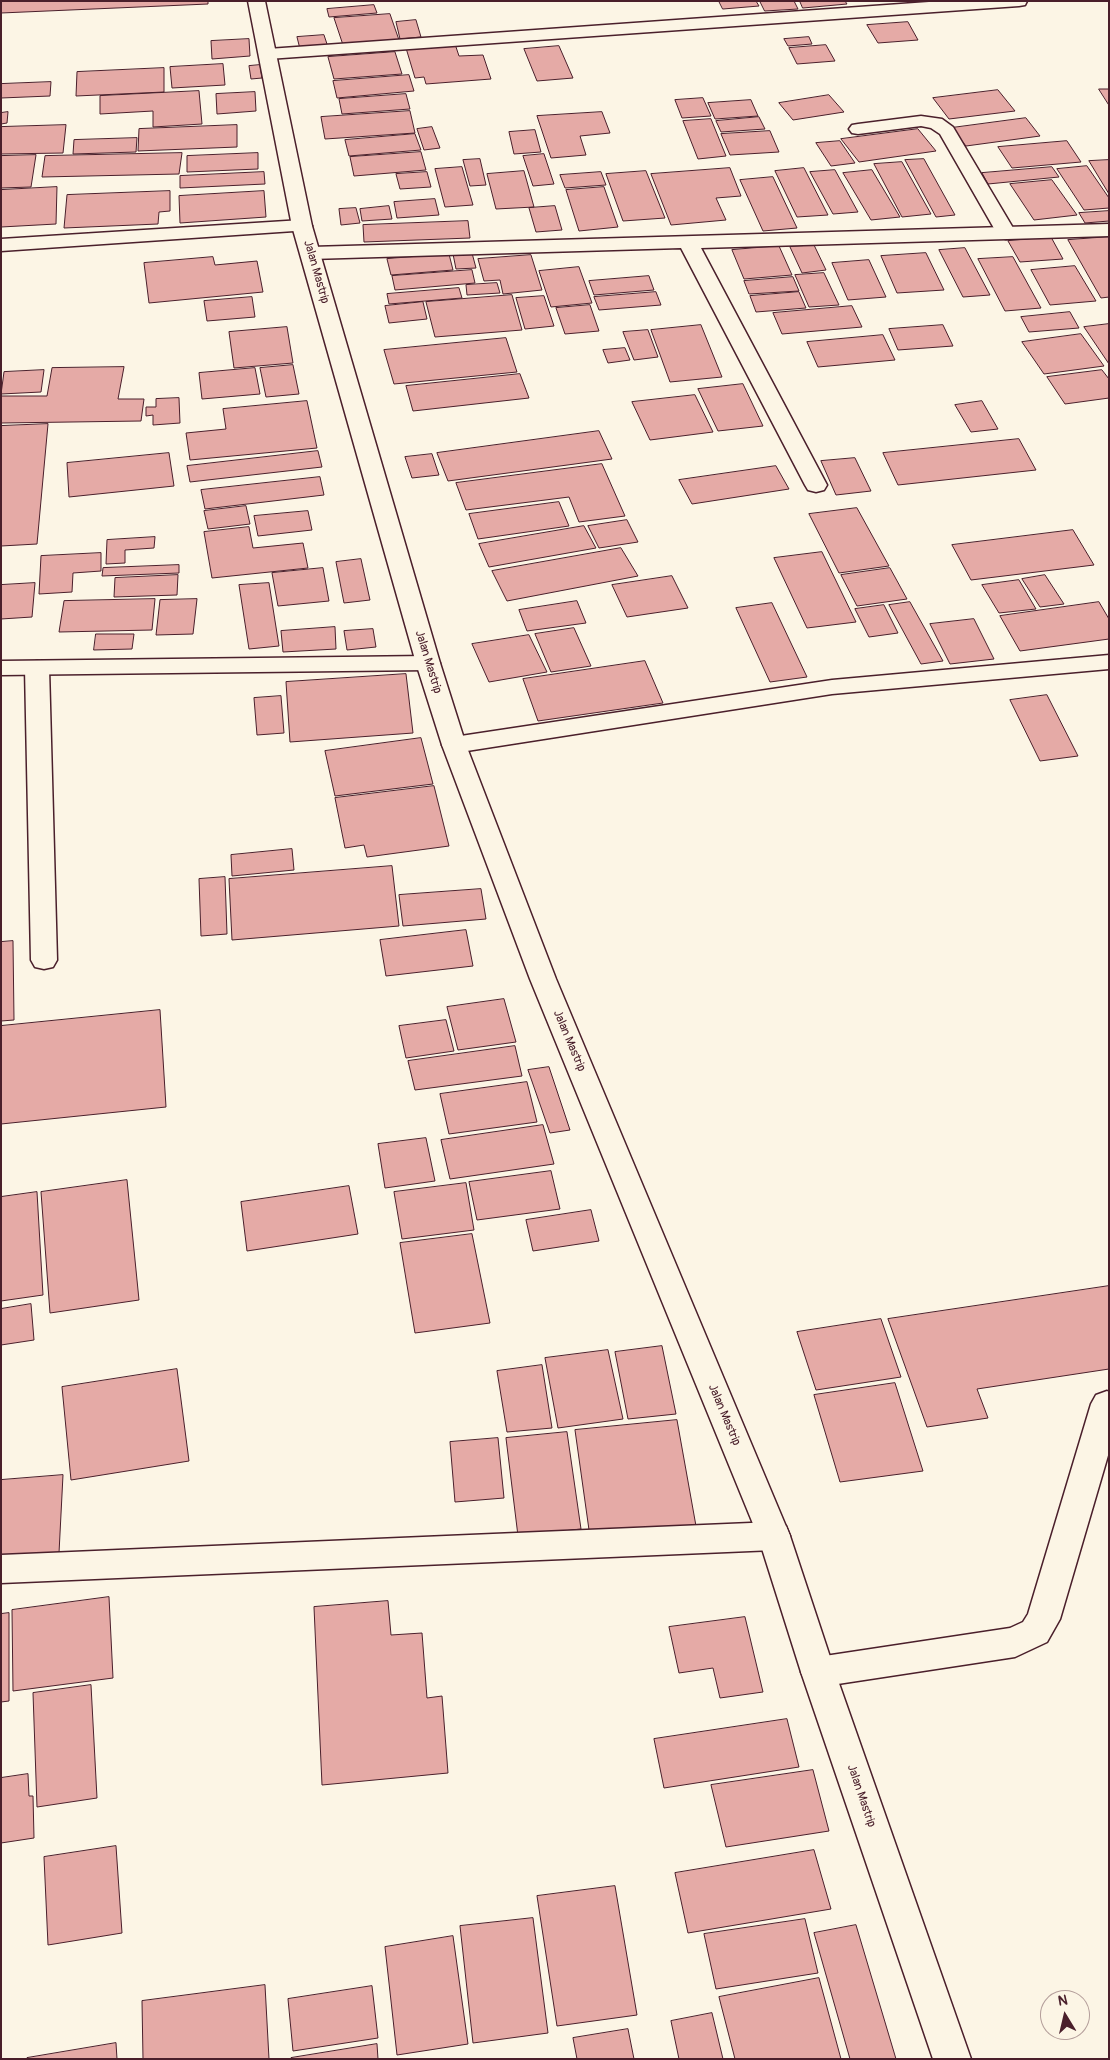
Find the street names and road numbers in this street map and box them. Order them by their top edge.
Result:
street label: Jalan Mastrip [300,239,332,305]
street label: Jalan Mastrip [412,629,444,695]
street label: Jalan Mastrip [550,1008,588,1074]
street label: Jalan Mastrip [705,1382,743,1448]
street label: Jalan Mastrip [844,1763,878,1829]

